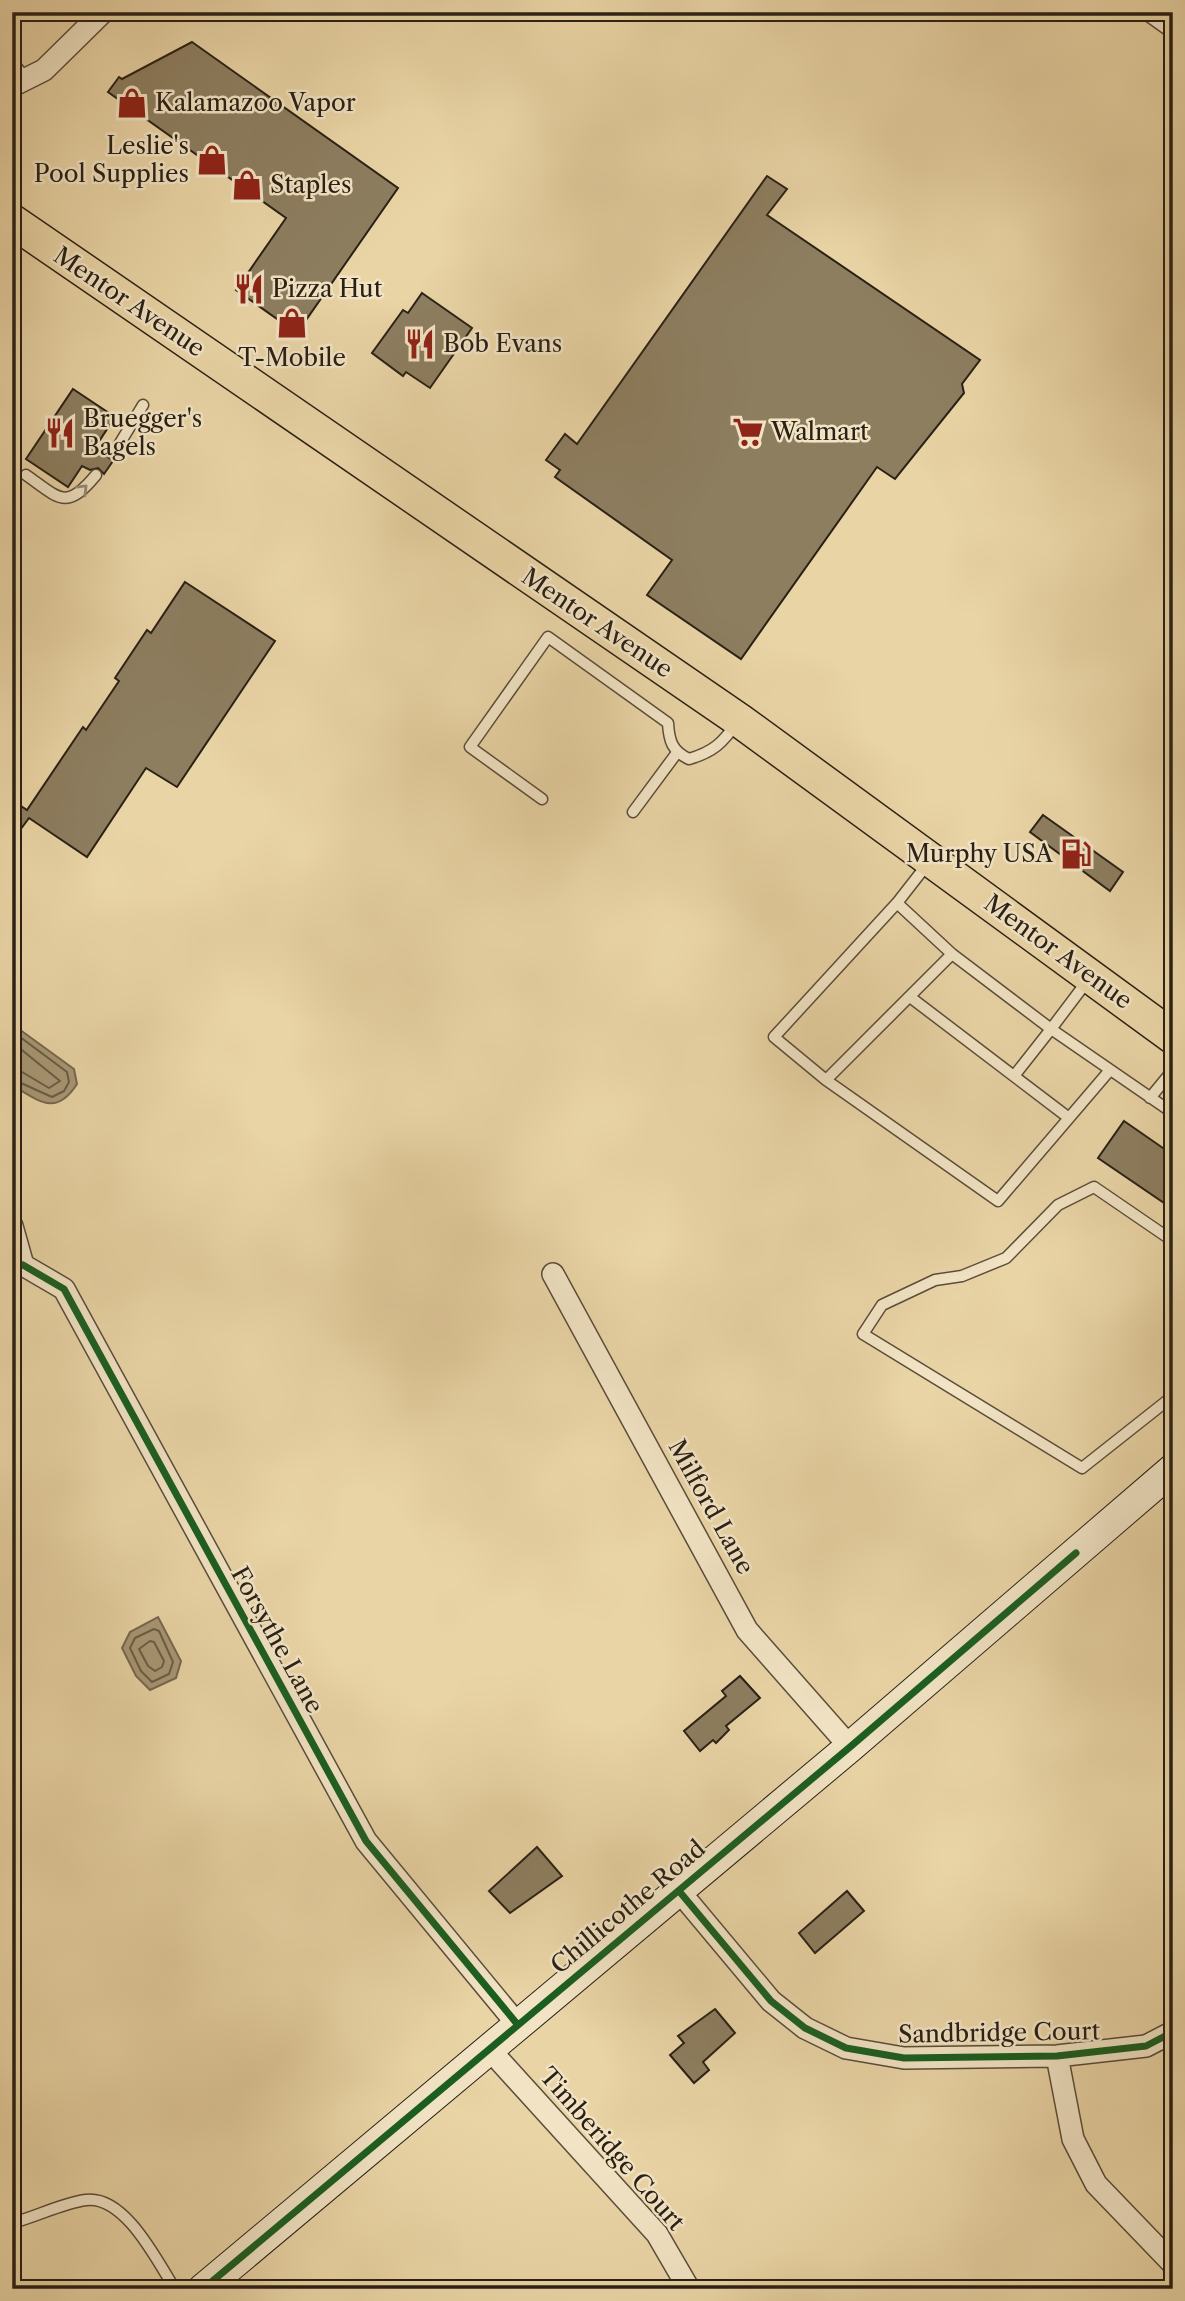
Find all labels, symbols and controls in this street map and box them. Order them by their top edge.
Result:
shop icon: Kalamazoo Vapor [115,86,149,120]
place label: Kalamazoo Vapor [155,88,356,117]
place label: Leslie's Pool Supplies [34,131,189,188]
shop icon: Leslie's Pool Supplies [195,143,229,177]
shop icon: Staples [230,168,264,202]
place label: Staples [270,170,351,199]
street label: Mentor Avenue [48,240,210,363]
restaurant icon: Pizza Hut [232,272,266,306]
place label: Pizza Hut [272,274,383,303]
shop icon: T-Mobile [275,306,309,340]
restaurant icon: Bob Evans [403,327,437,361]
place label: Bob Evans [443,329,562,358]
place label: T-Mobile [238,343,346,372]
place label: Bruegger's Bagels [83,404,202,461]
supermarket icon: Walmart [731,415,765,449]
restaurant icon: Bruegger's Bagels [43,416,77,450]
place label: Walmart [770,417,869,446]
one-way arrow [75,484,88,497]
street label: Mentor Avenue [516,561,678,684]
fuel station icon: Murphy USA [1059,837,1093,871]
place label: Murphy USA [906,839,1054,868]
street label: Mentor Avenue [979,888,1138,1015]
street label: Milford Lane [663,1434,760,1579]
street label: Forsythe Lane [225,1561,330,1718]
street label: Chillicothe Road [545,1833,711,1980]
street label: Sandbridge Court [898,2016,1101,2049]
street label: Timberidge Court [534,2061,691,2236]

